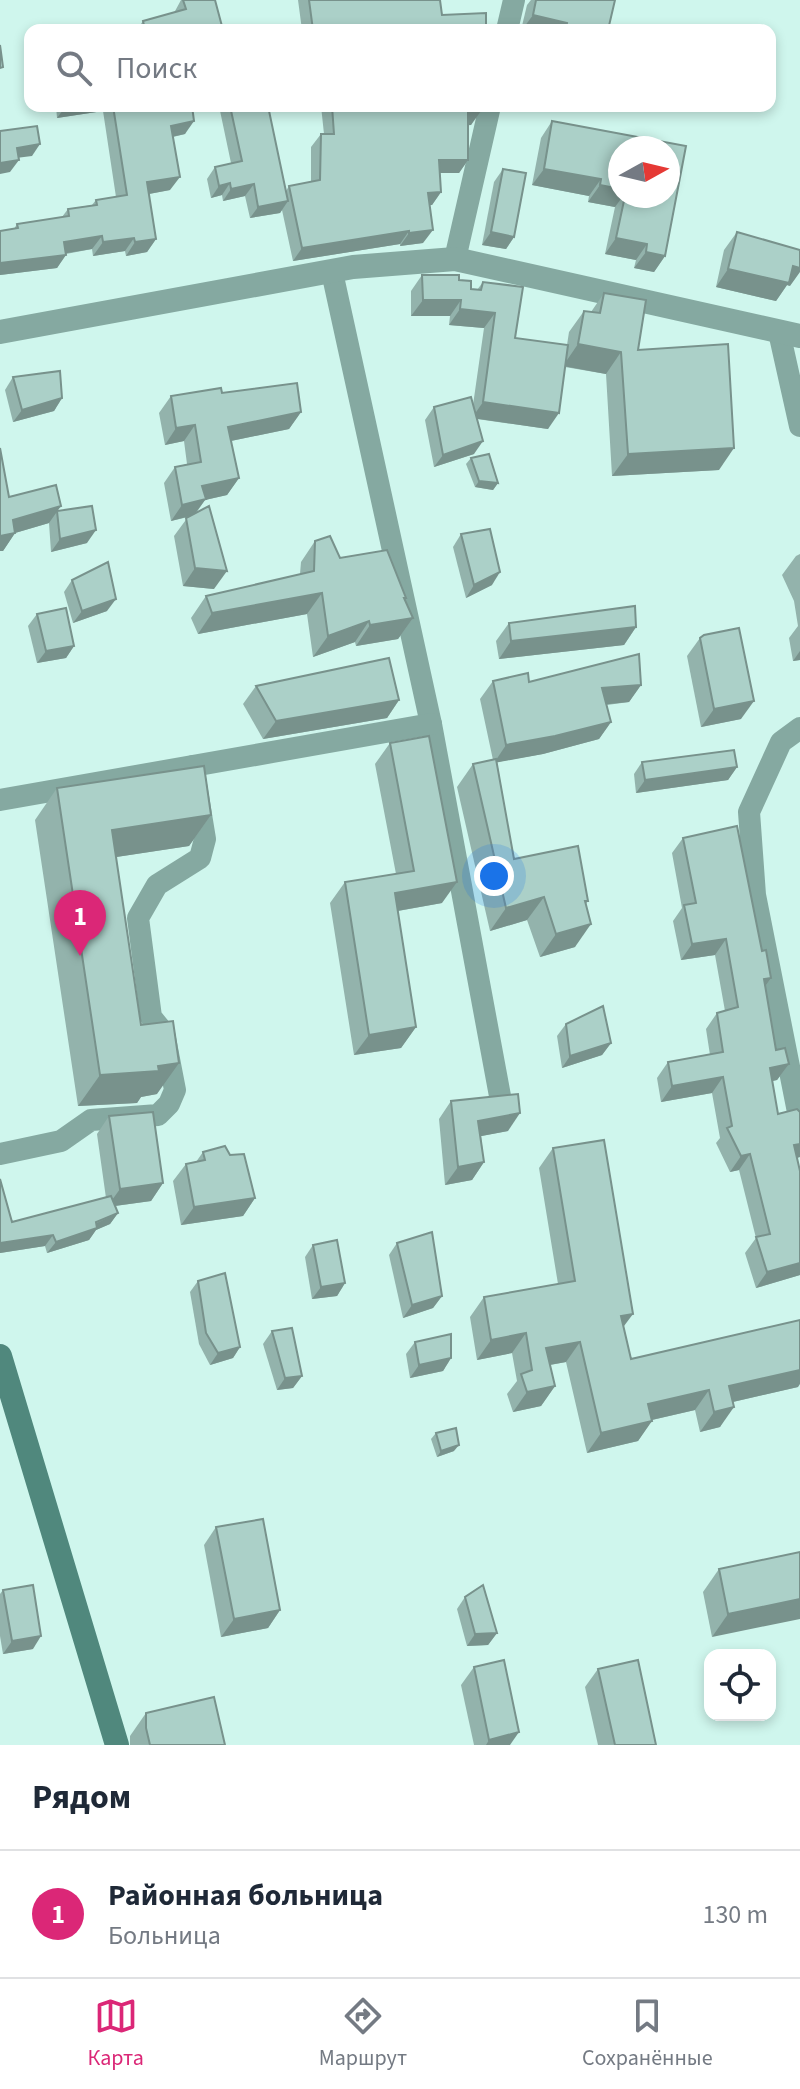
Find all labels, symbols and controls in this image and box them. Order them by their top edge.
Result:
search box [24,24,776,112]
icon: search [52,46,96,90]
text: Поиск [116,47,197,90]
north arrow [608,136,680,208]
your location [474,856,514,896]
pin: 1 [54,890,106,956]
map controls [704,1649,776,1721]
button: locate [704,1649,776,1721]
text: Рядом [32,1773,131,1822]
text: Районная больница [108,1874,383,1917]
text: 1 [51,1896,65,1933]
text: 130 m [702,1896,768,1933]
text: Больница [108,1917,221,1954]
tab: Карта [87,1994,144,2074]
tab: Маршрут [319,1994,407,2074]
tab: Сохранённые [582,1994,713,2074]

